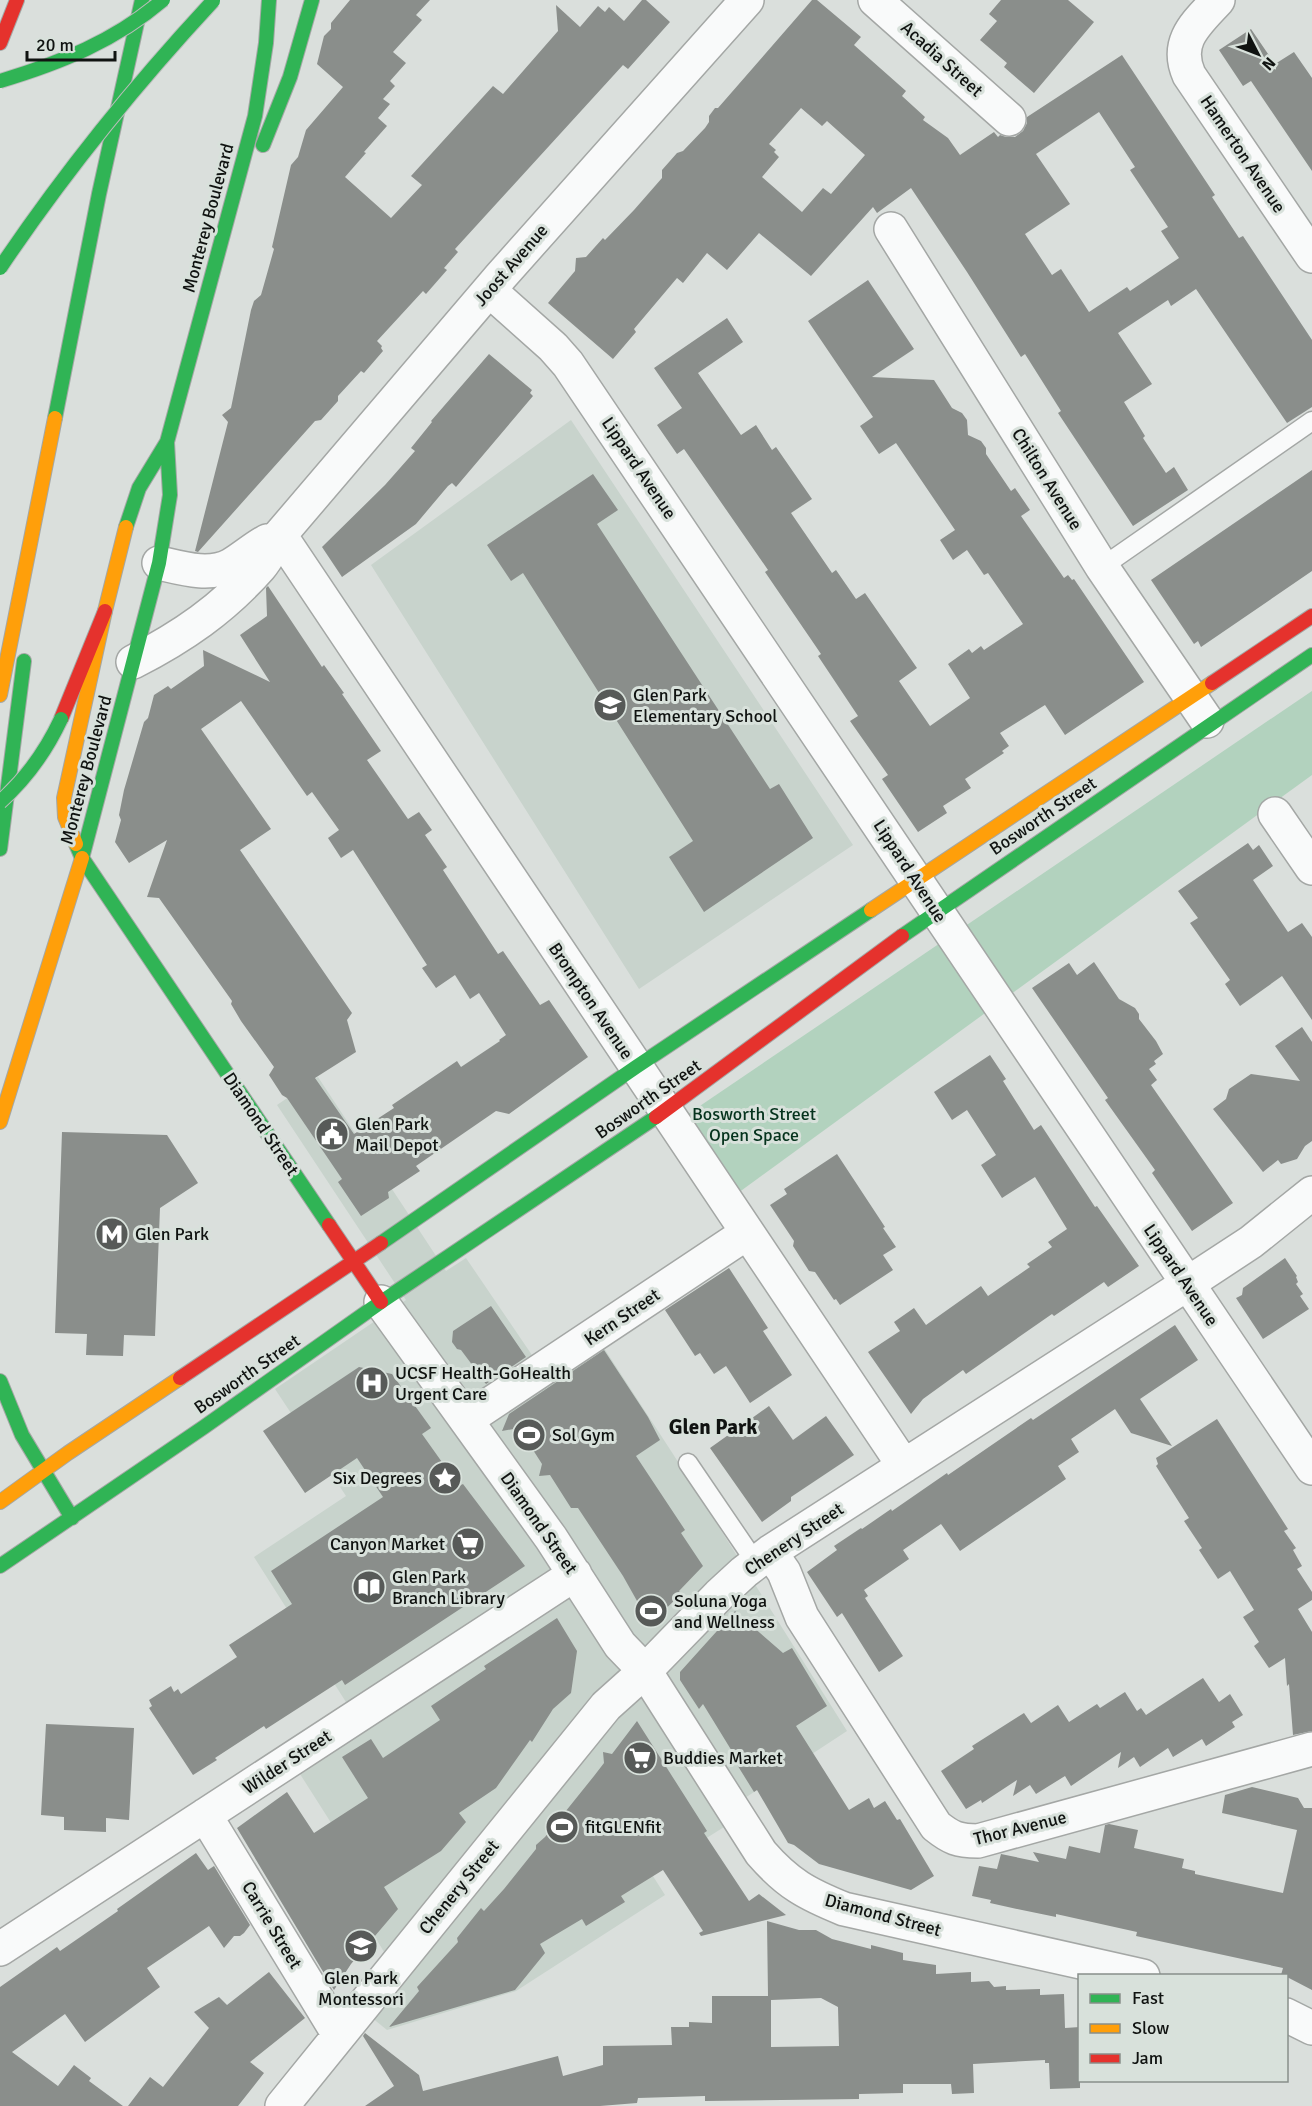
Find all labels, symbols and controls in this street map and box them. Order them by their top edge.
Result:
street label: Acadia Street [896,16,988,102]
scale bar [27,24,116,62]
north arrow [1228,24,1288,84]
text: 20 m [36,34,74,56]
text: N [1257,53,1280,74]
street label: Hamerton Avenue [1196,91,1290,217]
street label: Monterey Boulevard [177,141,239,295]
street label: Joost Avenue [469,220,553,310]
street label: Lippard Avenue [597,413,681,523]
street label: Chilton Avenue [1007,424,1087,534]
place label: Glen Park Elementary School [633,684,778,727]
school or university icon: Glen Park Elementary School [592,687,628,723]
street label: Monterey Boulevard [55,693,117,847]
street label: Bosworth Street [985,772,1101,860]
street label: Lippard Avenue [869,815,951,927]
street label: Brompton Avenue [544,939,638,1063]
street label: Bosworth Street [591,1054,705,1144]
street label: Diamond Street [218,1068,304,1180]
park label: Bosworth Street Open Space [692,1103,816,1146]
place label: Glen Park Mail Depot [355,1113,439,1156]
public building icon: Glen Park Mail Depot [314,1116,350,1152]
metro station icon: Glen Park [94,1216,130,1252]
street label: Lippard Avenue [1139,1220,1223,1330]
place label: Glen Park [135,1223,209,1245]
street label: Kern Street [580,1284,664,1350]
street label: Bosworth Street [190,1329,304,1419]
place label: UCSF Health-GoHealth Urgent Care [395,1362,571,1405]
hospital icon: UCSF Health-GoHealth Urgent Care [354,1365,390,1401]
district label: Glen Park [669,1414,757,1440]
sports icon: Sol Gym [511,1417,547,1453]
place label: Sol Gym [552,1424,615,1446]
place icon: Six Degrees [427,1460,463,1496]
place label: Six Degrees [333,1467,422,1489]
street label: Diamond Street [496,1468,582,1578]
street label: Chenery Street [740,1498,848,1580]
supermarket icon: Canyon Market [450,1526,486,1562]
place label: Canyon Market [330,1533,445,1555]
place label: Glen Park Branch Library [392,1566,505,1609]
library icon: Glen Park Branch Library [351,1569,387,1605]
place label: Soluna Yoga and Wellness [674,1590,775,1633]
sports icon: Soluna Yoga and Wellness [633,1593,669,1629]
street label: Wilder Street [238,1725,336,1799]
supermarket icon: Buddies Market [622,1740,658,1776]
place label: Buddies Market [663,1747,783,1769]
street label: Thor Avenue [971,1806,1069,1850]
sports icon: fitGLENfit [544,1809,580,1845]
place label: fitGLENfit [585,1816,662,1838]
street label: Chenery Street [414,1835,504,1939]
street label: Carrie Street [237,1877,307,1973]
street label: Diamond Street [822,1889,944,1941]
school or university icon: Glen Park Montessori [343,1928,379,1964]
place label: Glen Park Montessori [318,1967,404,2010]
legend [1078,1974,1288,2082]
text: Fast [1132,1987,1164,2009]
text: Slow [1132,2017,1169,2039]
text: Jam [1132,2047,1163,2069]

